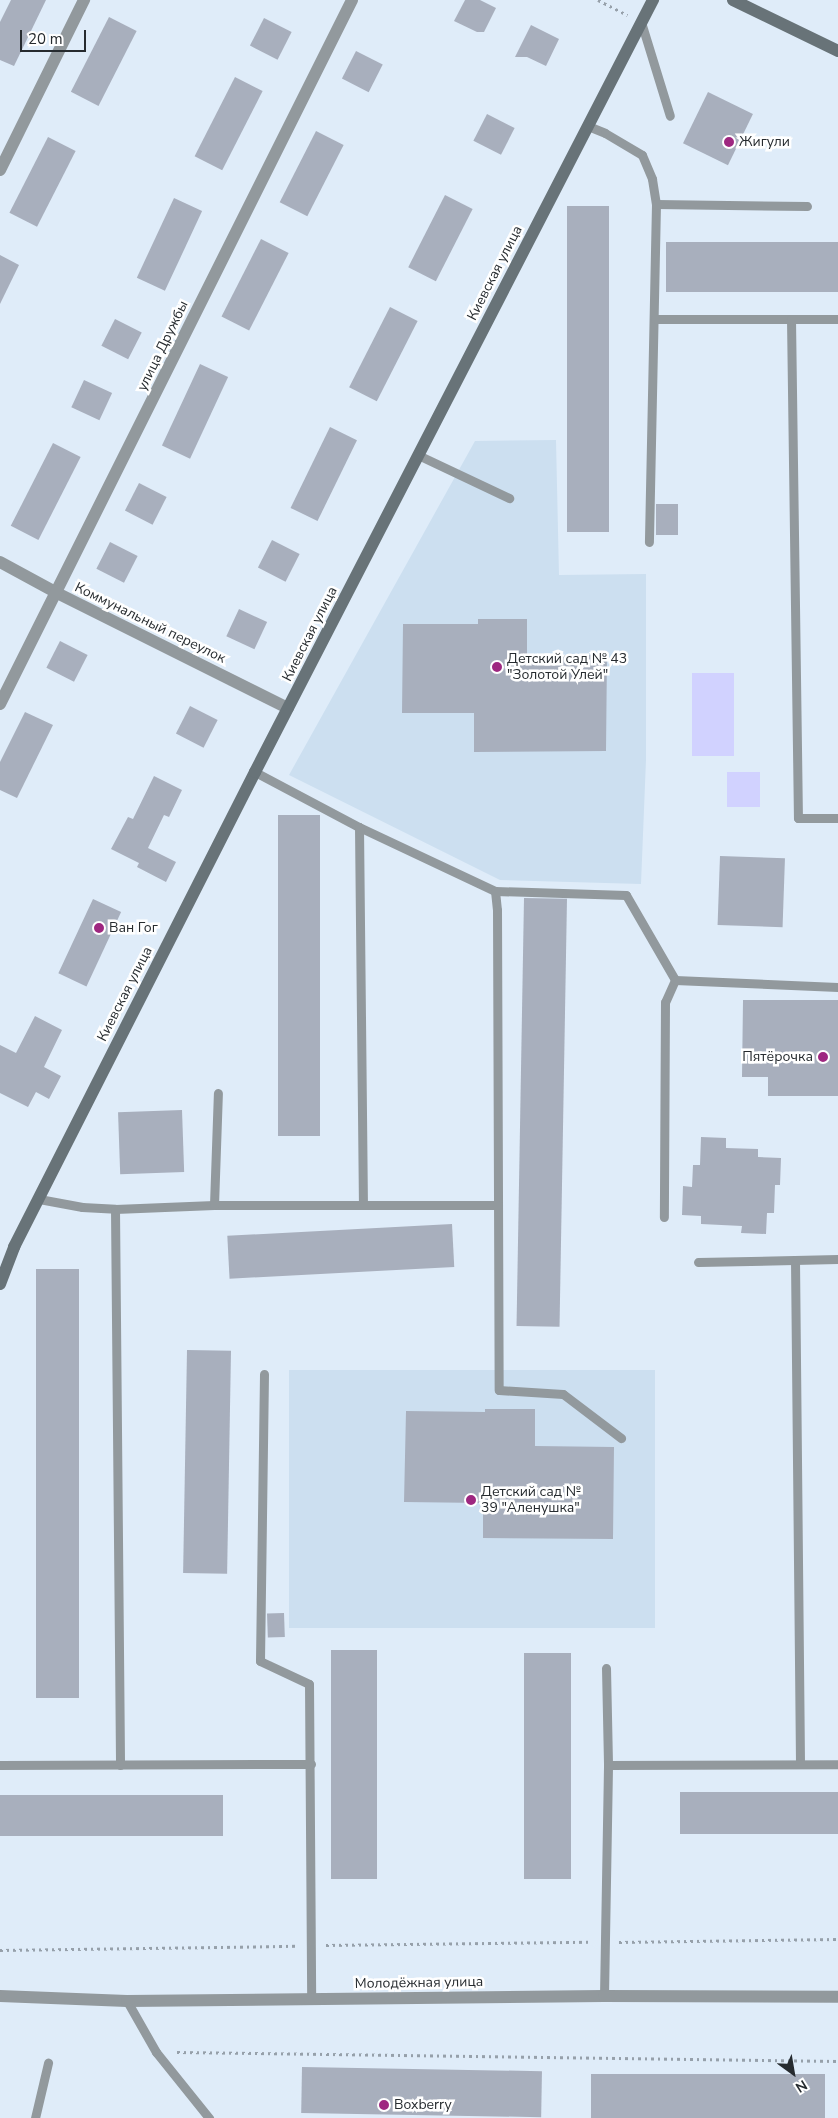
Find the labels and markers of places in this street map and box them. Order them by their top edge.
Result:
place label: Жигули [739,134,790,150]
marker: Жигули [723,136,735,148]
place label: Детский сад № 43 "Золотой Улей" [507,651,627,684]
marker: Детский сад № 43 "Золотой Улей" [491,661,503,673]
place label: Ван Гог [109,920,158,936]
marker: Ван Гог [93,922,105,934]
place label: Пятёрочка [742,1049,813,1065]
marker: Пятёрочка [817,1051,829,1063]
place label: Детский сад № 39 "Аленушка" [481,1484,581,1516]
marker: Детский сад № 39 "Аленушка" [465,1494,477,1506]
place label: Boxberry [394,2097,452,2113]
marker: Boxberry [378,2099,390,2111]

